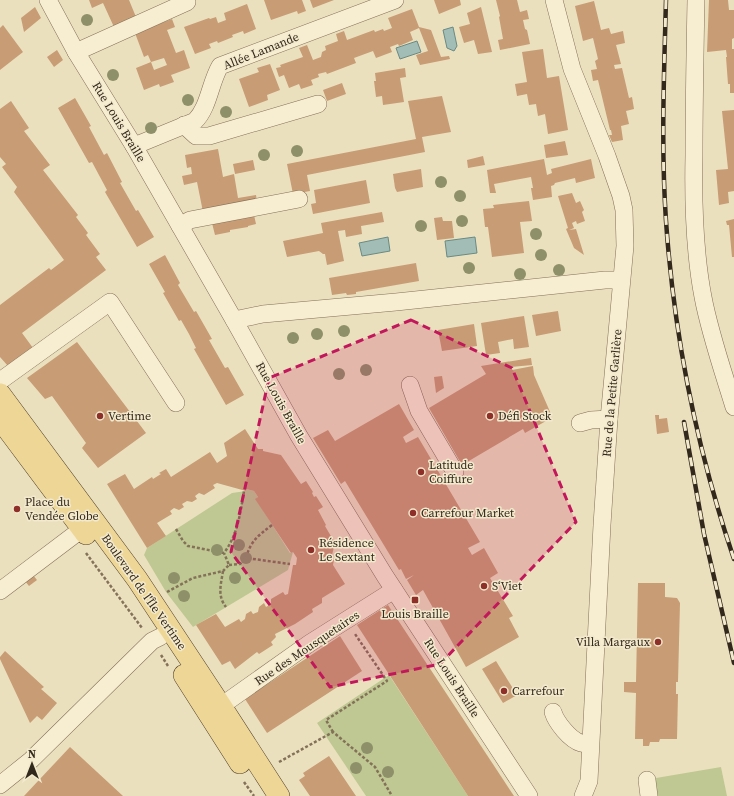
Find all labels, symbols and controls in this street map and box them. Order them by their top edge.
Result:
street label: Allée Lamande [221,29,301,73]
street label: Rue Louis Braille [89,79,149,165]
street label: Rue de la Petite Garlière [598,328,626,458]
street label: Rue Louis Braille [252,359,310,447]
place label: Vertime [108,408,151,424]
place label: Défi Stock [498,408,552,424]
marker: Vertime [95,411,105,421]
marker: Défi Stock [485,411,495,421]
place label: Latitude Coiffure [429,457,473,487]
marker: Latitude Coiffure [416,467,426,477]
place label: Place du Vendée Globe [25,494,99,524]
marker: Place du Vendée Globe [12,504,22,514]
place label: Carrefour Market [421,505,514,521]
marker: Carrefour Market [408,508,418,518]
street label: Boulevard de l'Île Vertime [98,531,190,653]
place label: Résidence Le Sextant [319,535,375,565]
marker: Résidence Le Sextant [306,545,316,555]
place label: S‘Viet [492,578,522,594]
marker: S‘Viet [479,581,489,591]
marker: Louis Braille [410,595,420,605]
place label: Louis Braille [381,606,449,622]
street label: Rue des Mousquetaires [251,607,363,689]
place label: Villa Margaux [576,634,651,650]
street label: Rue Louis Braille [420,635,484,721]
marker: Villa Margaux [653,637,663,647]
place label: Carrefour [512,683,564,699]
marker: Carrefour [499,686,509,696]
north arrow [12,744,52,784]
text: N [28,747,36,762]

